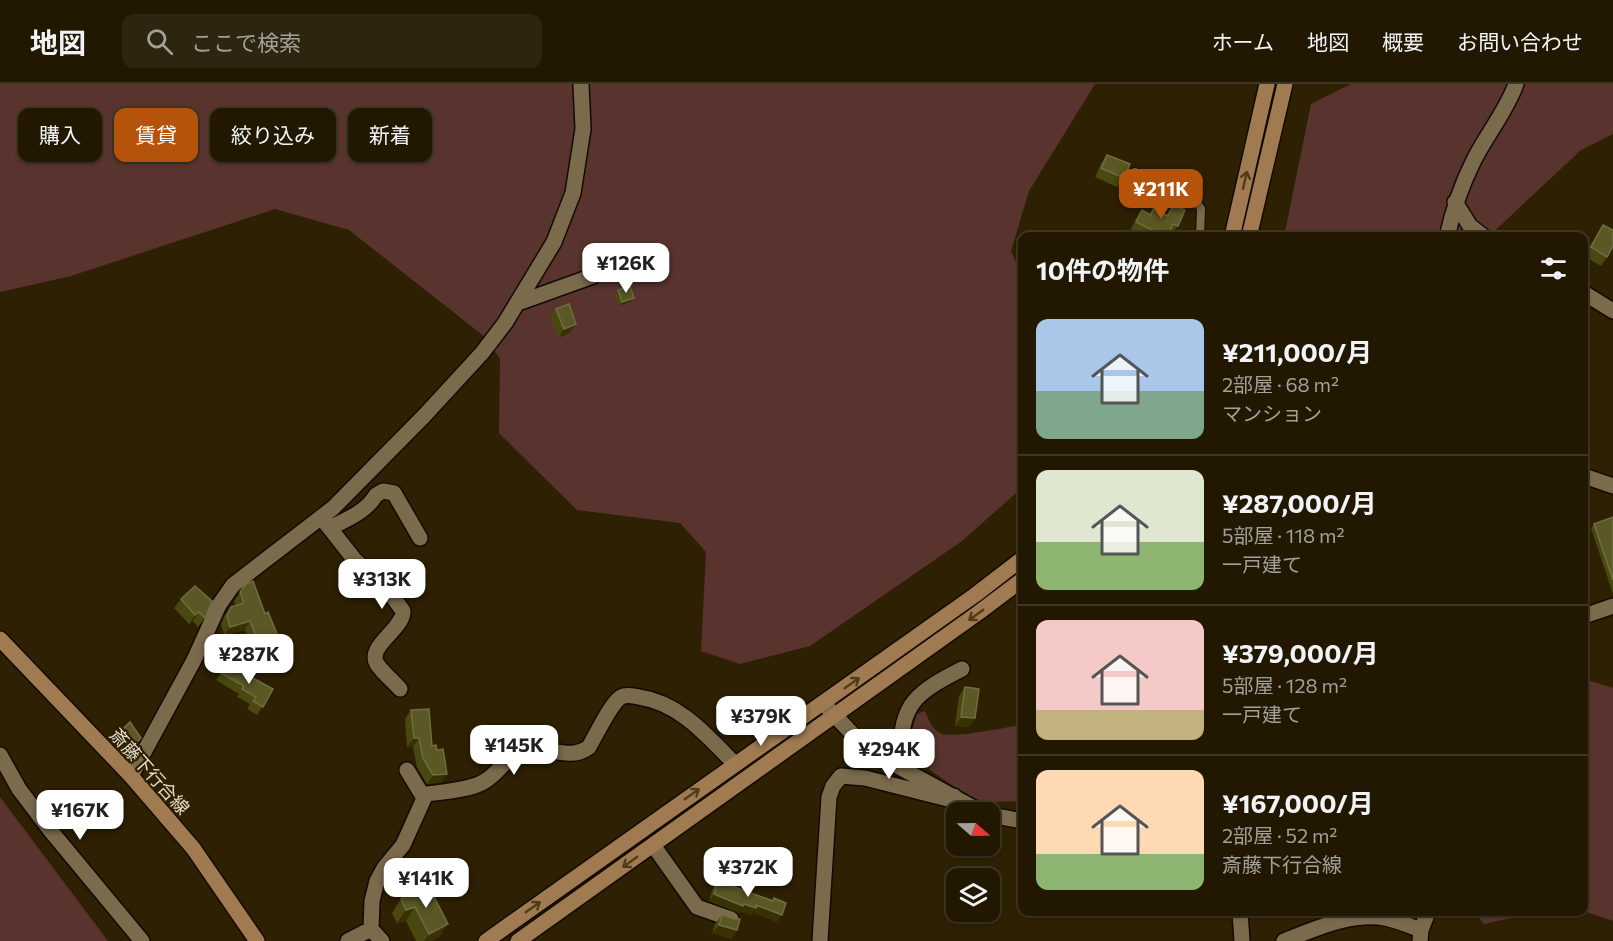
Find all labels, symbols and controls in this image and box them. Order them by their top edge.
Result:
search box [122,14,542,68]
text: 地図 [30,25,86,59]
icon: search [143,25,176,58]
text: ここで検索 [191,29,301,56]
text: ホーム [1212,29,1274,54]
text: 地図 [1307,29,1349,54]
text: 概要 [1382,29,1424,54]
text: お問い合わせ [1457,29,1583,54]
chip: 購入 [18,108,102,162]
chip: 賃貸 [114,108,198,162]
chip: 絞り込み [210,108,336,162]
chip: 新着 [348,108,432,162]
pin: ¥211K [1119,169,1203,220]
one-way arrow [1240,171,1251,190]
text: ¥211K [1133,176,1189,200]
pin: ¥126K [584,243,668,294]
text: ¥126K [596,250,656,274]
icon: filters [1537,252,1570,285]
text: 10件の物件 [1036,254,1169,285]
text: ¥211,000/月 [1222,336,1372,367]
icon: home [1084,343,1156,415]
text: 2部屋 · 68 m² [1222,372,1339,396]
text: マンション [1222,401,1322,425]
text: ¥287,000/月 [1222,487,1377,518]
icon: home [1084,494,1156,566]
text: 5部屋 · 118 m² [1222,523,1344,547]
text: 一戸建て [1222,552,1302,576]
pin: ¥313K [340,559,424,610]
text: ¥313K [352,566,412,590]
one-way arrow [969,608,985,621]
pin: ¥287K [207,634,291,685]
text: ¥379,000/月 [1222,637,1379,668]
text: ¥287K [218,641,280,665]
icon: home [1084,644,1156,716]
text: 5部屋 · 128 m² [1222,673,1347,697]
one-way arrow [844,676,860,689]
pin: ¥379K [719,696,803,747]
text: 一戸建て [1222,702,1302,726]
text: ¥379K [730,703,792,727]
street label: 斎藤下行合線 [106,724,194,818]
pin: ¥145K [472,725,556,776]
pin: ¥294K [847,729,931,780]
text: ¥145K [484,732,544,756]
text: ¥294K [858,736,920,760]
text: ¥167,000/月 [1222,787,1374,818]
one-way arrow [684,788,700,800]
pin: ¥167K [38,790,122,841]
icon: home [1084,794,1156,866]
text: ¥167K [51,797,109,821]
north arrow [946,802,1000,856]
map controls [946,802,1000,922]
text: 2部屋 · 52 m² [1222,823,1337,847]
pin: ¥372K [706,847,790,898]
text: 斎藤下行合線 [1222,852,1342,876]
text: ¥372K [718,854,778,878]
one-way arrow [622,856,638,868]
pin: ¥141K [384,858,468,909]
text: ¥141K [398,865,454,889]
button: layers [946,868,1000,922]
one-way arrow [525,901,541,913]

